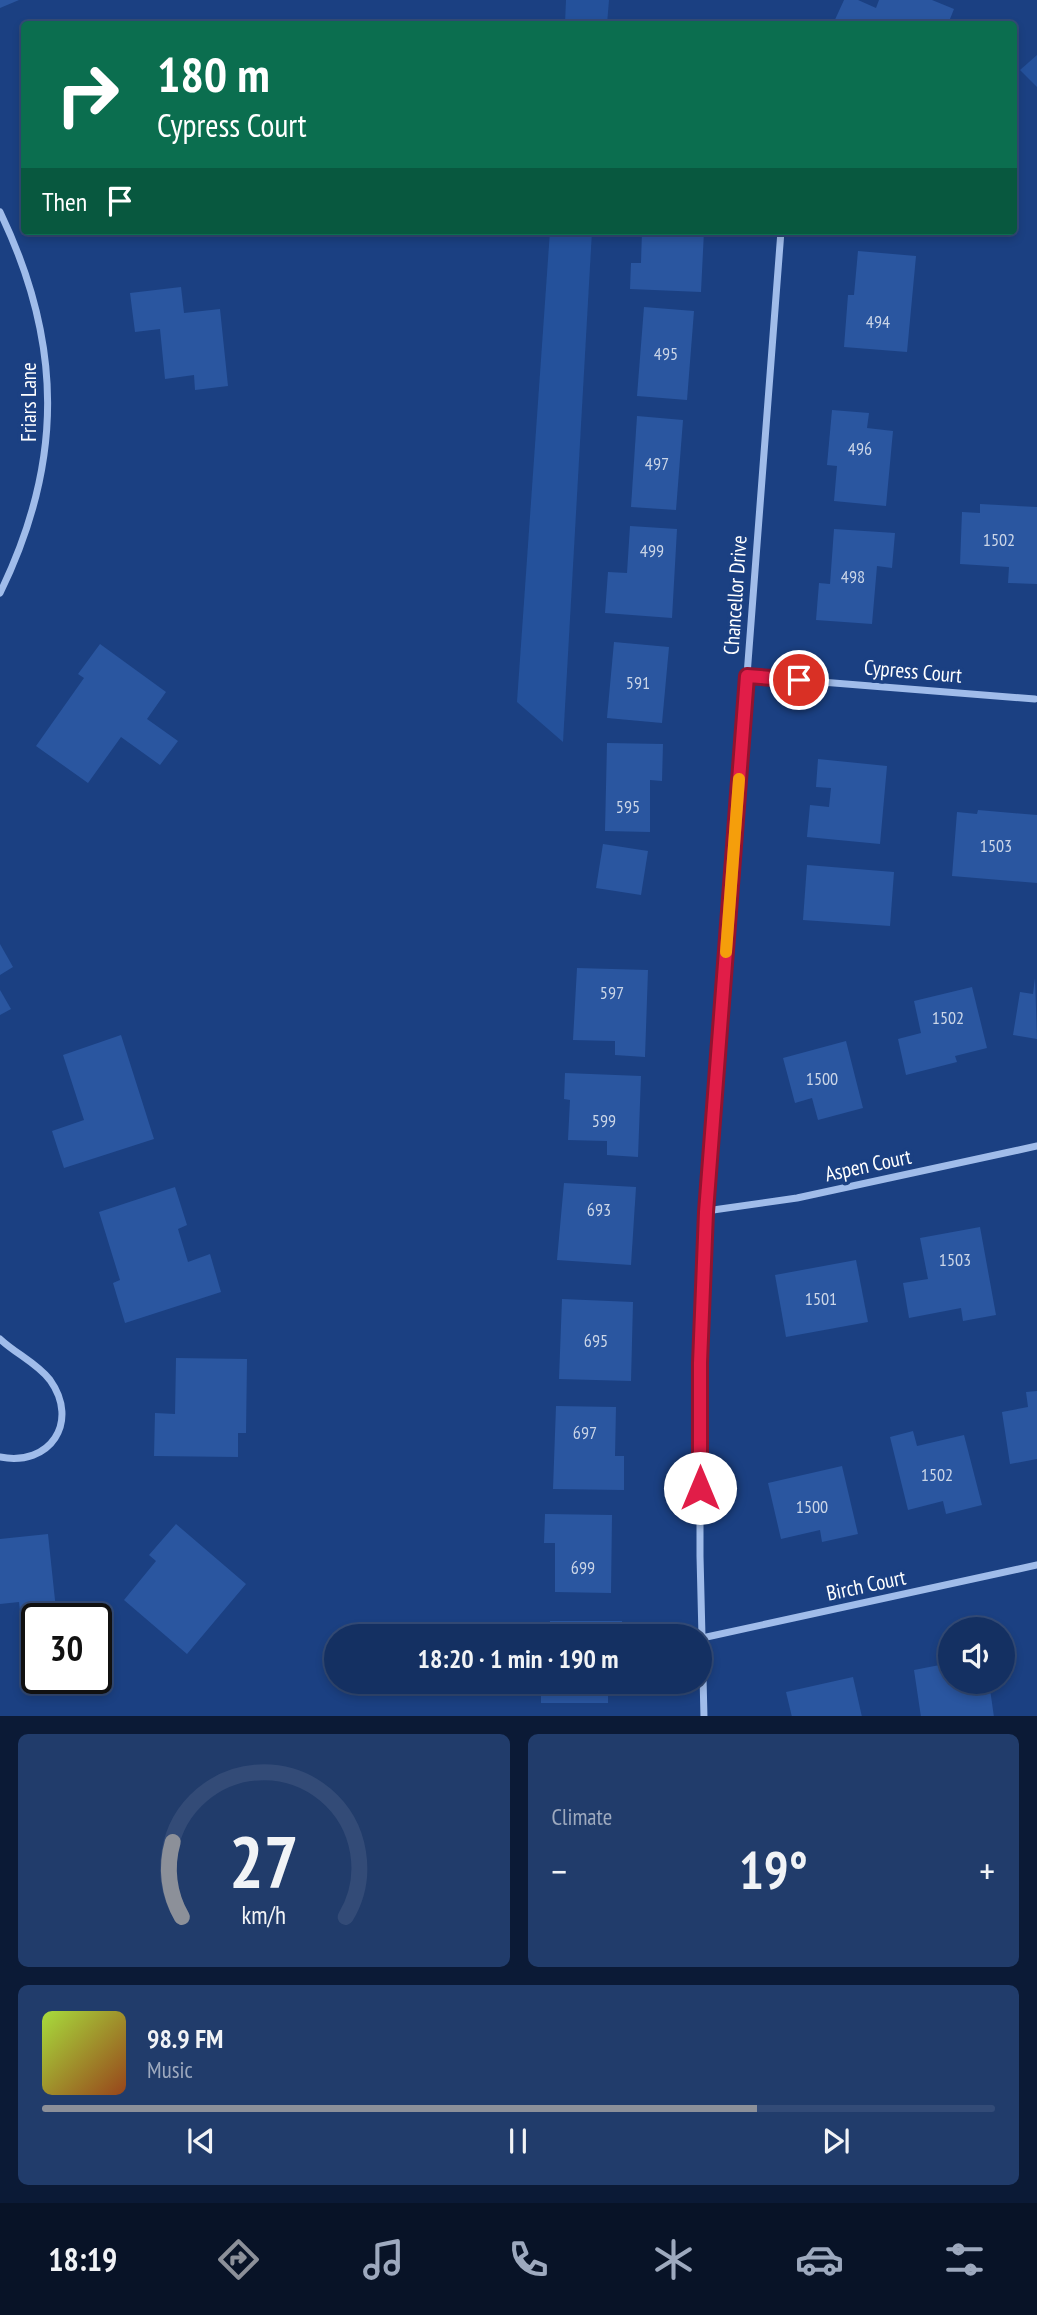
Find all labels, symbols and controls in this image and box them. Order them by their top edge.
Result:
text: 180 m [157,42,270,106]
icon: right [42,49,133,140]
text: Cypress Court [157,104,307,146]
icon: arrive [101,182,139,220]
text: Then [42,185,87,218]
house number: 494 [866,310,890,333]
house number: 495 [654,342,678,365]
street label: Friars Lane [15,362,42,442]
house number: 496 [848,437,872,460]
house number: 497 [645,452,669,475]
house number: 1502 [983,528,1015,551]
street label: Chancellor Drive [717,534,753,656]
house number: 499 [640,539,664,562]
house number: 498 [841,565,865,588]
pin [769,650,829,710]
street label: Cypress Court [863,653,963,689]
icon: arrive [780,661,818,699]
house number: 591 [626,671,650,694]
house number: 595 [616,795,640,818]
house number: 1503 [980,834,1012,857]
house number: 597 [600,981,624,1004]
house number: 1502 [932,1006,964,1029]
house number: 1500 [806,1067,838,1090]
house number: 599 [592,1109,616,1132]
street label: Aspen Court [822,1143,914,1187]
house number: 693 [587,1198,611,1221]
house number: 1503 [939,1248,971,1271]
house number: 1501 [805,1287,837,1310]
house number: 695 [584,1329,608,1352]
house number: 697 [573,1421,597,1444]
position arrow [663,1451,737,1525]
house number: 1502 [921,1463,953,1486]
house number: 1500 [796,1495,828,1518]
house number: 699 [571,1556,595,1579]
street label: Birch Court [824,1563,908,1607]
speed limit sign: 30 [21,1603,112,1694]
map controls [938,1617,1015,1694]
button: sound [938,1617,1015,1694]
text: 18:20 · 1 min · 190 m [418,1642,618,1675]
text: Climate [552,1802,612,1831]
text: 27 [229,1813,299,1907]
text: 19° [739,1836,808,1903]
text: − [552,1846,567,1895]
text: + [979,1846,995,1895]
text: km/h [242,1898,286,1930]
text: 98.9 FM [147,2022,223,2055]
text: Music [147,2055,193,2084]
icon: previous [182,2122,220,2160]
icon: pause [499,2122,537,2160]
icon: next [817,2122,855,2160]
icon: directions [214,2235,263,2284]
icon: music [359,2235,408,2284]
icon: phone [504,2235,553,2284]
icon: climate [649,2235,698,2284]
icon: car [795,2235,844,2284]
icon: filters [940,2235,989,2284]
text: 18:19 [48,2238,117,2280]

